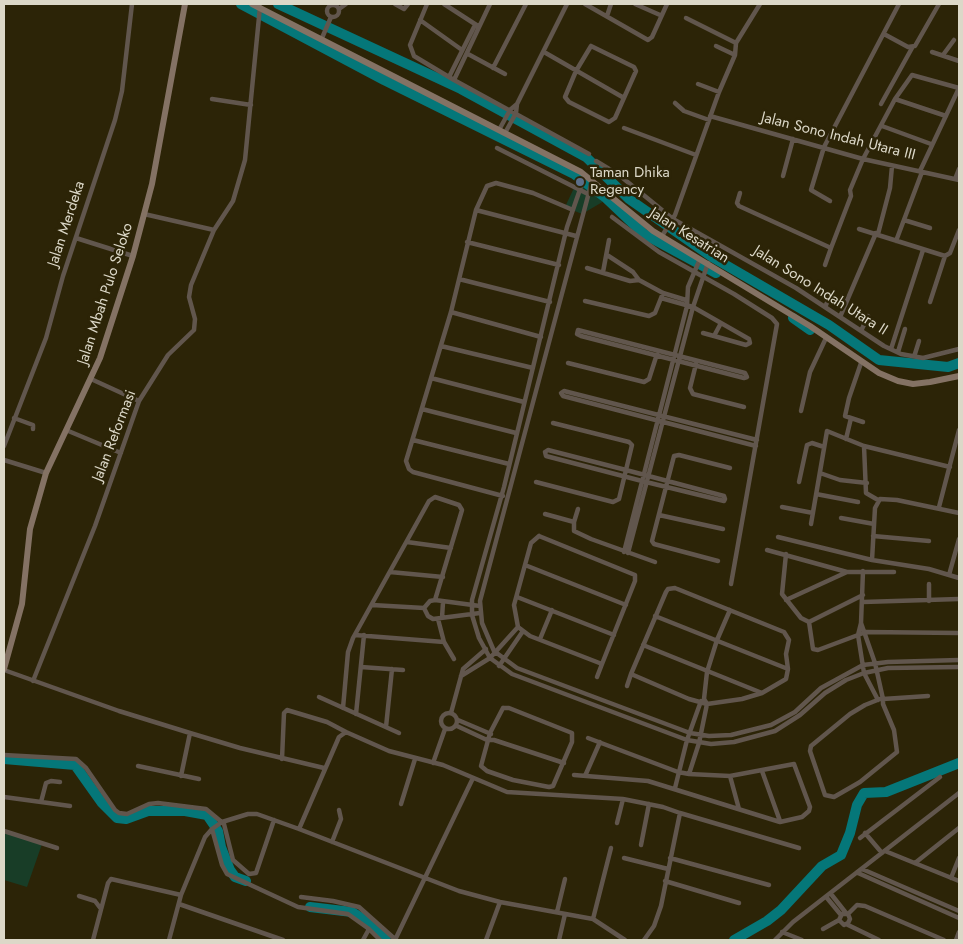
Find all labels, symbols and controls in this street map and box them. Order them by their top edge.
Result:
street label: Jalan Sono Indah Utara III [759,109,917,165]
place label: Taman Dhika Regency [590,164,670,199]
marker: Taman Dhika Regency [574,176,586,188]
street label: Jalan Merdeka [45,179,89,269]
street label: Jalan Kesatrian [646,204,732,268]
street label: Jalan Mbah Pulo Seloko [75,221,137,367]
street label: Jalan Sono Indah Utara II [750,242,890,340]
street label: Jalan Reformasi [89,388,141,484]

